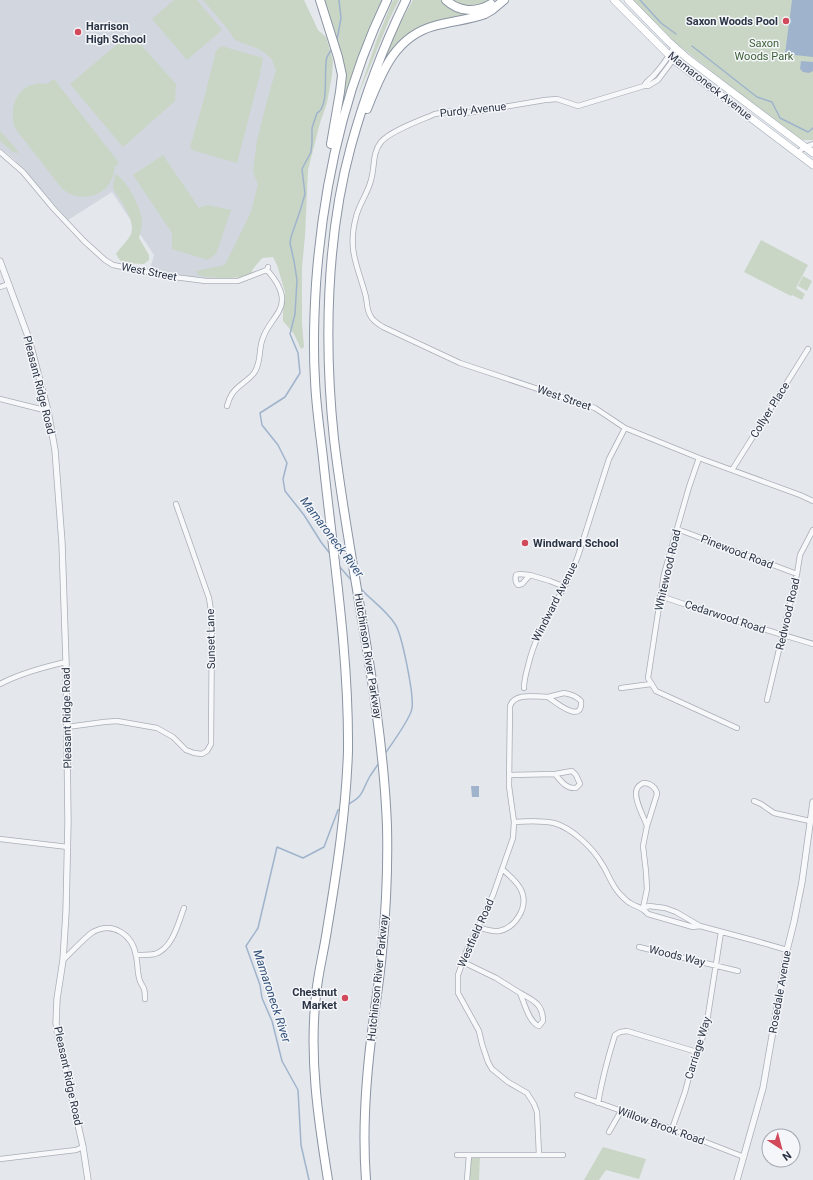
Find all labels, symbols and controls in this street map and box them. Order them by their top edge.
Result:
place label: Saxon Woods Pool [686,15,778,28]
marker: Saxon Woods Pool [781,16,791,26]
place label: Harrison High School [86,20,146,46]
marker: Harrison High School [73,27,83,37]
park label: Saxon Woods Park [735,37,794,63]
street label: Mamaroneck Avenue [665,49,755,123]
street label: Purdy Avenue [439,100,507,120]
street label: West Street [120,260,178,284]
street label: Pleasant Ridge Road [20,334,58,436]
street label: Collyer Place [748,380,792,440]
street label: West Street [535,383,593,413]
water label: Mamaroneck River [297,494,367,581]
street label: Whitewood Road [652,528,684,612]
street label: Pinewood Road [699,532,775,572]
place label: Windward School [533,537,619,550]
marker: Windward School [520,538,530,548]
street label: Windward Avenue [529,560,581,644]
street label: Redwood Road [773,577,803,651]
street label: Hutchinson River Parkway [352,592,385,721]
street label: Cedarwood Road [683,598,767,636]
street label: Sunset Lane [204,609,218,669]
street label: Pleasant Ridge Road [60,667,74,769]
street label: Westfield Road [455,897,497,969]
street label: Hutchinson River Parkway [365,913,391,1042]
street label: Woods Way [648,943,707,969]
water label: Mamaroneck River [250,948,294,1045]
street label: Rosedale Avenue [766,949,794,1034]
place label: Chestnut Market [292,986,337,1012]
marker: Chestnut Market [340,993,350,1003]
street label: Carriage Way [682,1014,714,1081]
street label: Pleasant Ridge Road [51,1025,85,1127]
street label: Willow Brook Road [616,1104,706,1148]
north arrow [761,1128,801,1168]
text: N [779,1148,794,1163]

